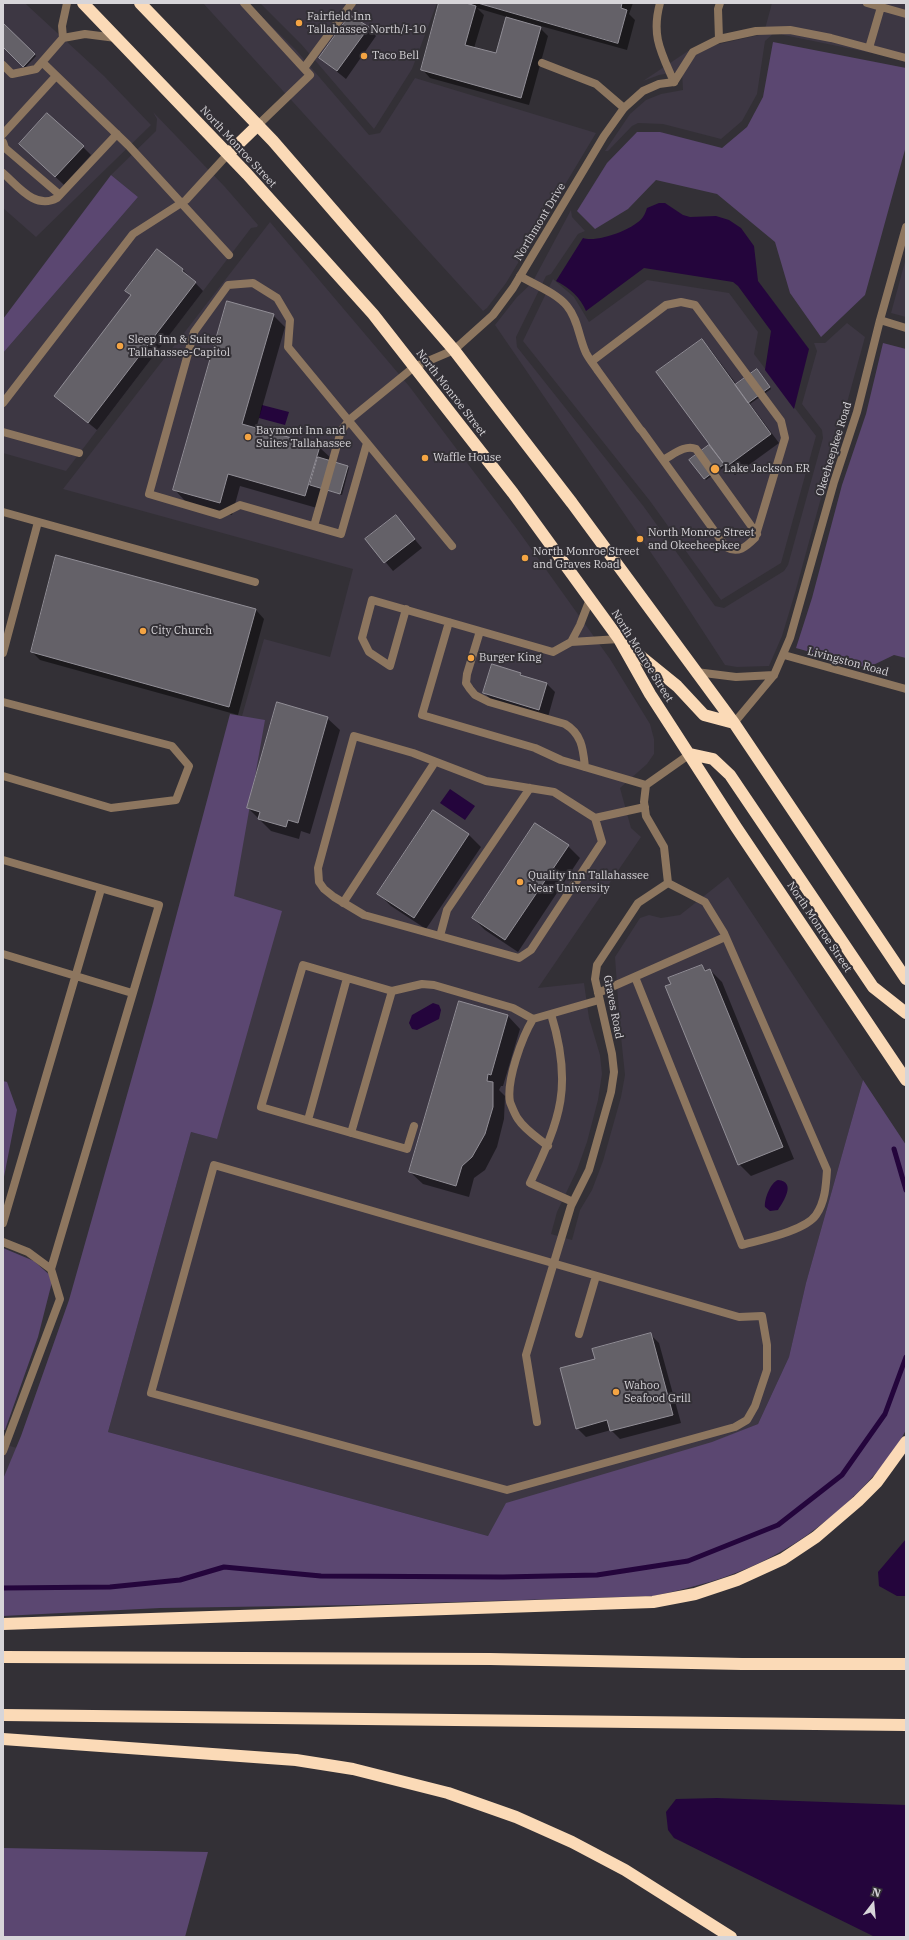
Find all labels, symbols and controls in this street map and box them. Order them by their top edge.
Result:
place label: Fairfield Inn Tallahassee North/I-10 [307,10,426,36]
marker: Fairfield Inn Tallahassee North/I-10 [294,18,304,28]
place label: Taco Bell [372,49,419,63]
marker: Taco Bell [359,51,369,61]
street label: North Monroe Street [197,104,279,190]
street label: Northmont Drive [512,181,568,263]
place label: Sleep Inn & Suites Tallahassee-Capitol [128,333,230,359]
marker: Sleep Inn & Suites Tallahassee-Capitol [115,341,125,351]
street label: North Monroe Street [413,347,489,439]
street label: Okeeheepkee Road [813,400,855,498]
place label: Baymont Inn and Suites Tallahassee [256,424,351,450]
marker: Baymont Inn and Suites Tallahassee [243,432,253,442]
place label: Waffle House [433,451,501,465]
marker: Waffle House [420,453,430,463]
place label: Lake Jackson ER [724,462,810,476]
marker: Lake Jackson ER [709,463,721,475]
place label: North Monroe Street and Okeeheepkee [648,526,754,552]
marker: North Monroe Street and Okeeheepkee [635,534,645,544]
place label: North Monroe Street and Graves Road [533,545,639,571]
marker: North Monroe Street and Graves Road [520,553,530,563]
street label: North Monroe Street [608,607,676,705]
place label: City Church [151,624,212,638]
marker: City Church [138,626,148,636]
street label: Livingston Road [806,645,890,679]
place label: Burger King [479,651,541,665]
marker: Burger King [466,653,476,663]
place label: Quality Inn Tallahassee Near University [528,869,649,895]
marker: Quality Inn Tallahassee Near University [515,877,525,887]
street label: North Monroe Street [784,879,854,975]
street label: Graves Road [600,974,626,1040]
place label: Wahoo Seafood Grill [624,1379,691,1405]
marker: Wahoo Seafood Grill [611,1387,621,1397]
north arrow [853,1884,893,1924]
text: N [870,1885,882,1900]

